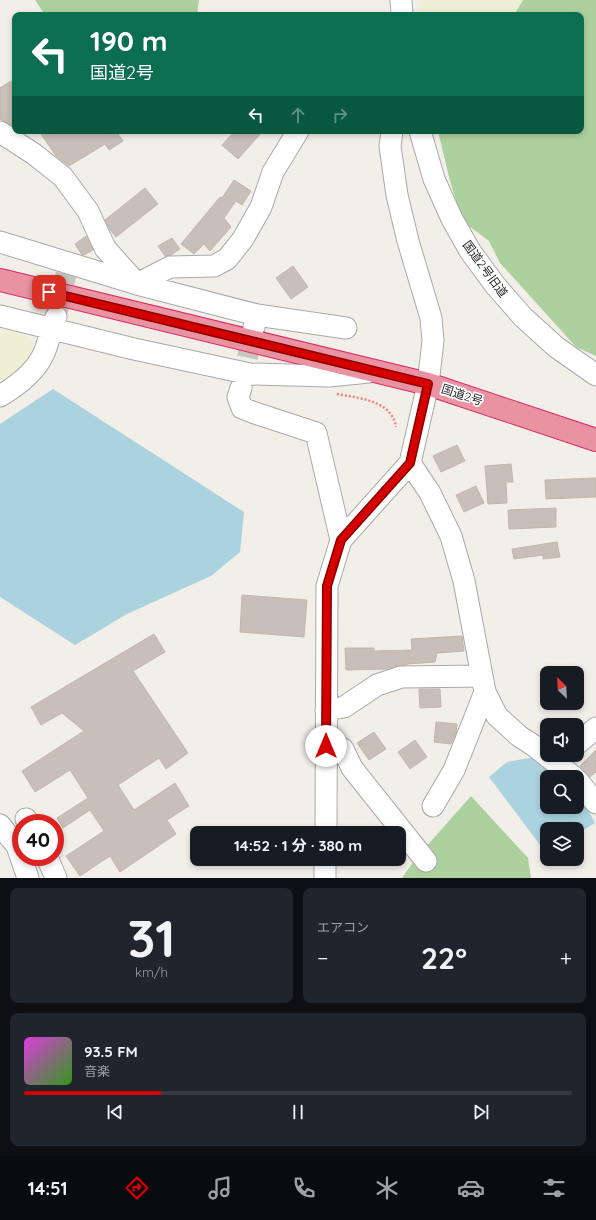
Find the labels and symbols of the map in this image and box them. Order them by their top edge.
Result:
street label: 国道2号旧道 [460,237,511,300]
pin [32,275,66,309]
street label: 国道2号 [440,381,485,408]
north arrow [540,666,584,710]
position arrow [305,725,347,767]
speed limit sign: 40 [12,814,64,866]

